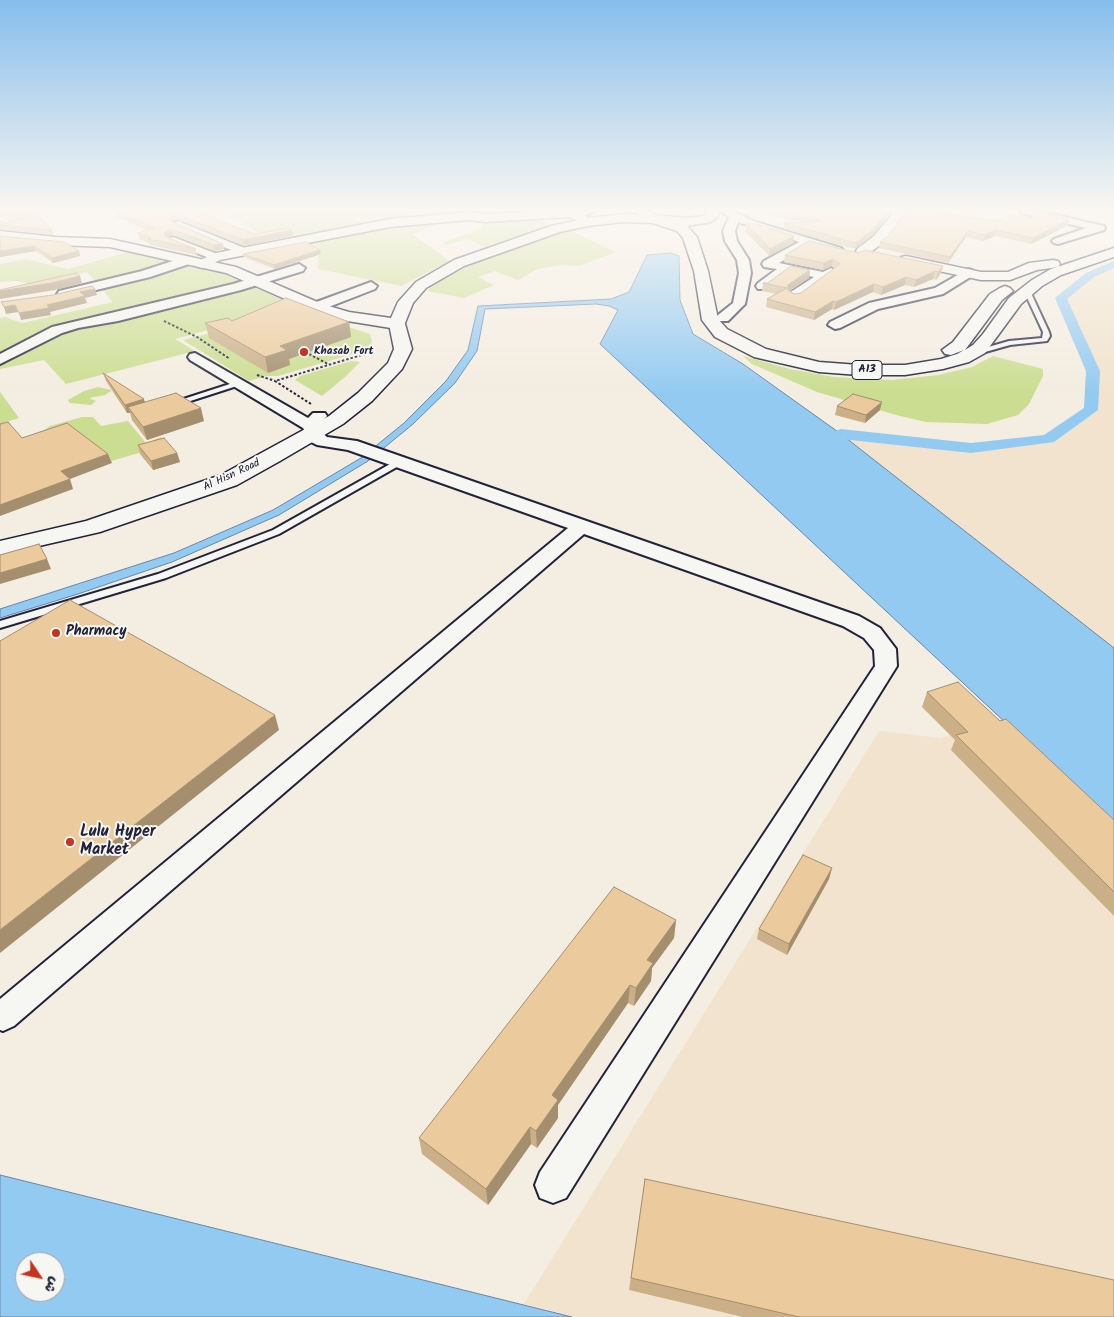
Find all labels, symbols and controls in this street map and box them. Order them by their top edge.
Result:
place label: Khasab Fort [314,345,374,359]
marker: Khasab Fort [298,346,310,358]
road number: A13 [852,360,882,380]
street label: Al Hisn Road [202,457,262,495]
place label: Pharmacy [66,625,127,641]
marker: Pharmacy [50,627,62,639]
place label: Lulu Hyper Market [80,823,156,861]
marker: Lulu Hyper Market [64,836,76,848]
north arrow [15,1252,65,1302]
text: ش [38,1272,65,1297]

